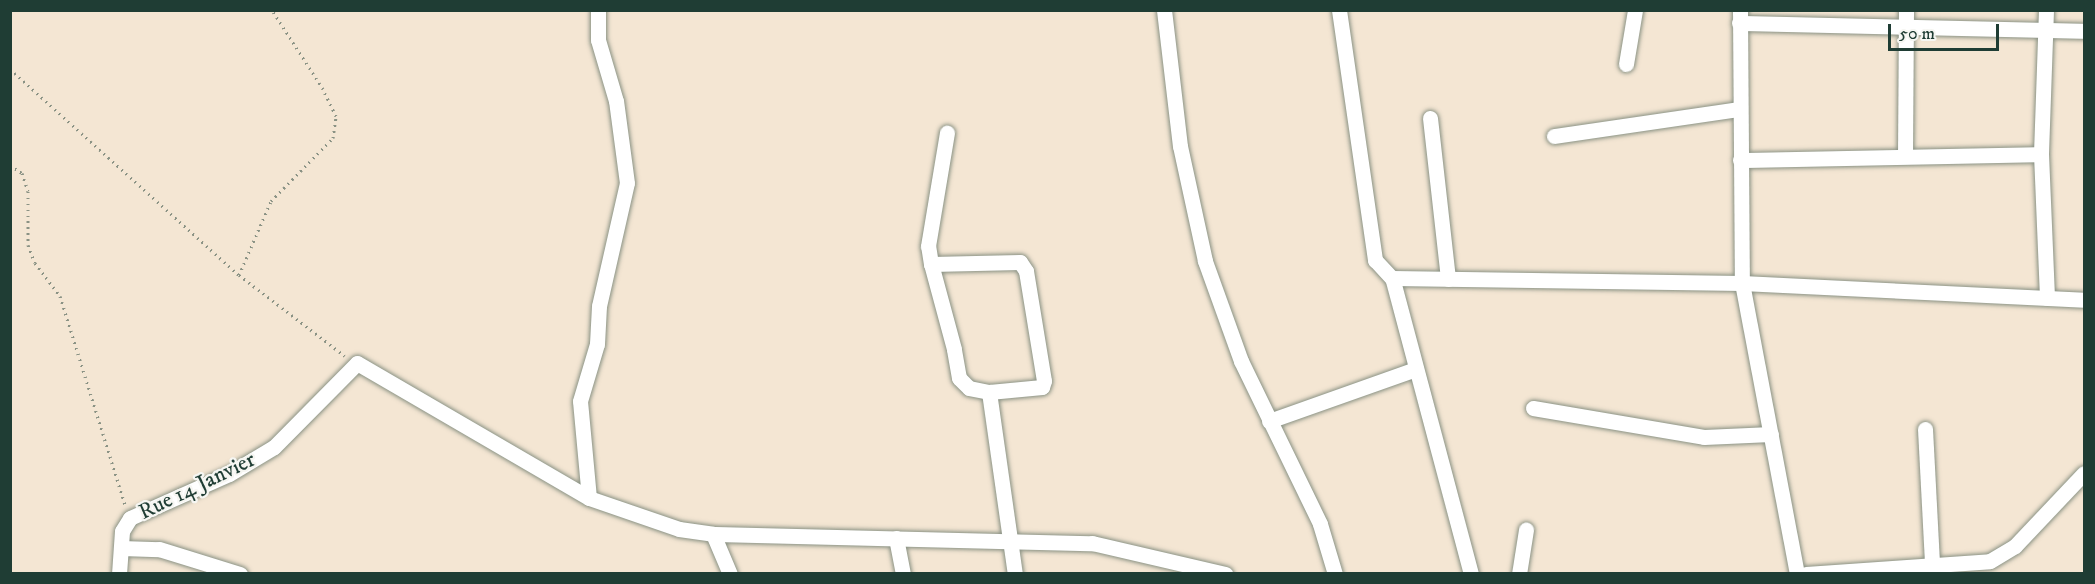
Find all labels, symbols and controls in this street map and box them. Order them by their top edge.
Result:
scale bar [1891,12,2002,50]
text: 50 m [1899,23,1935,45]
street label: Rue 14 Janvier [134,446,260,526]

